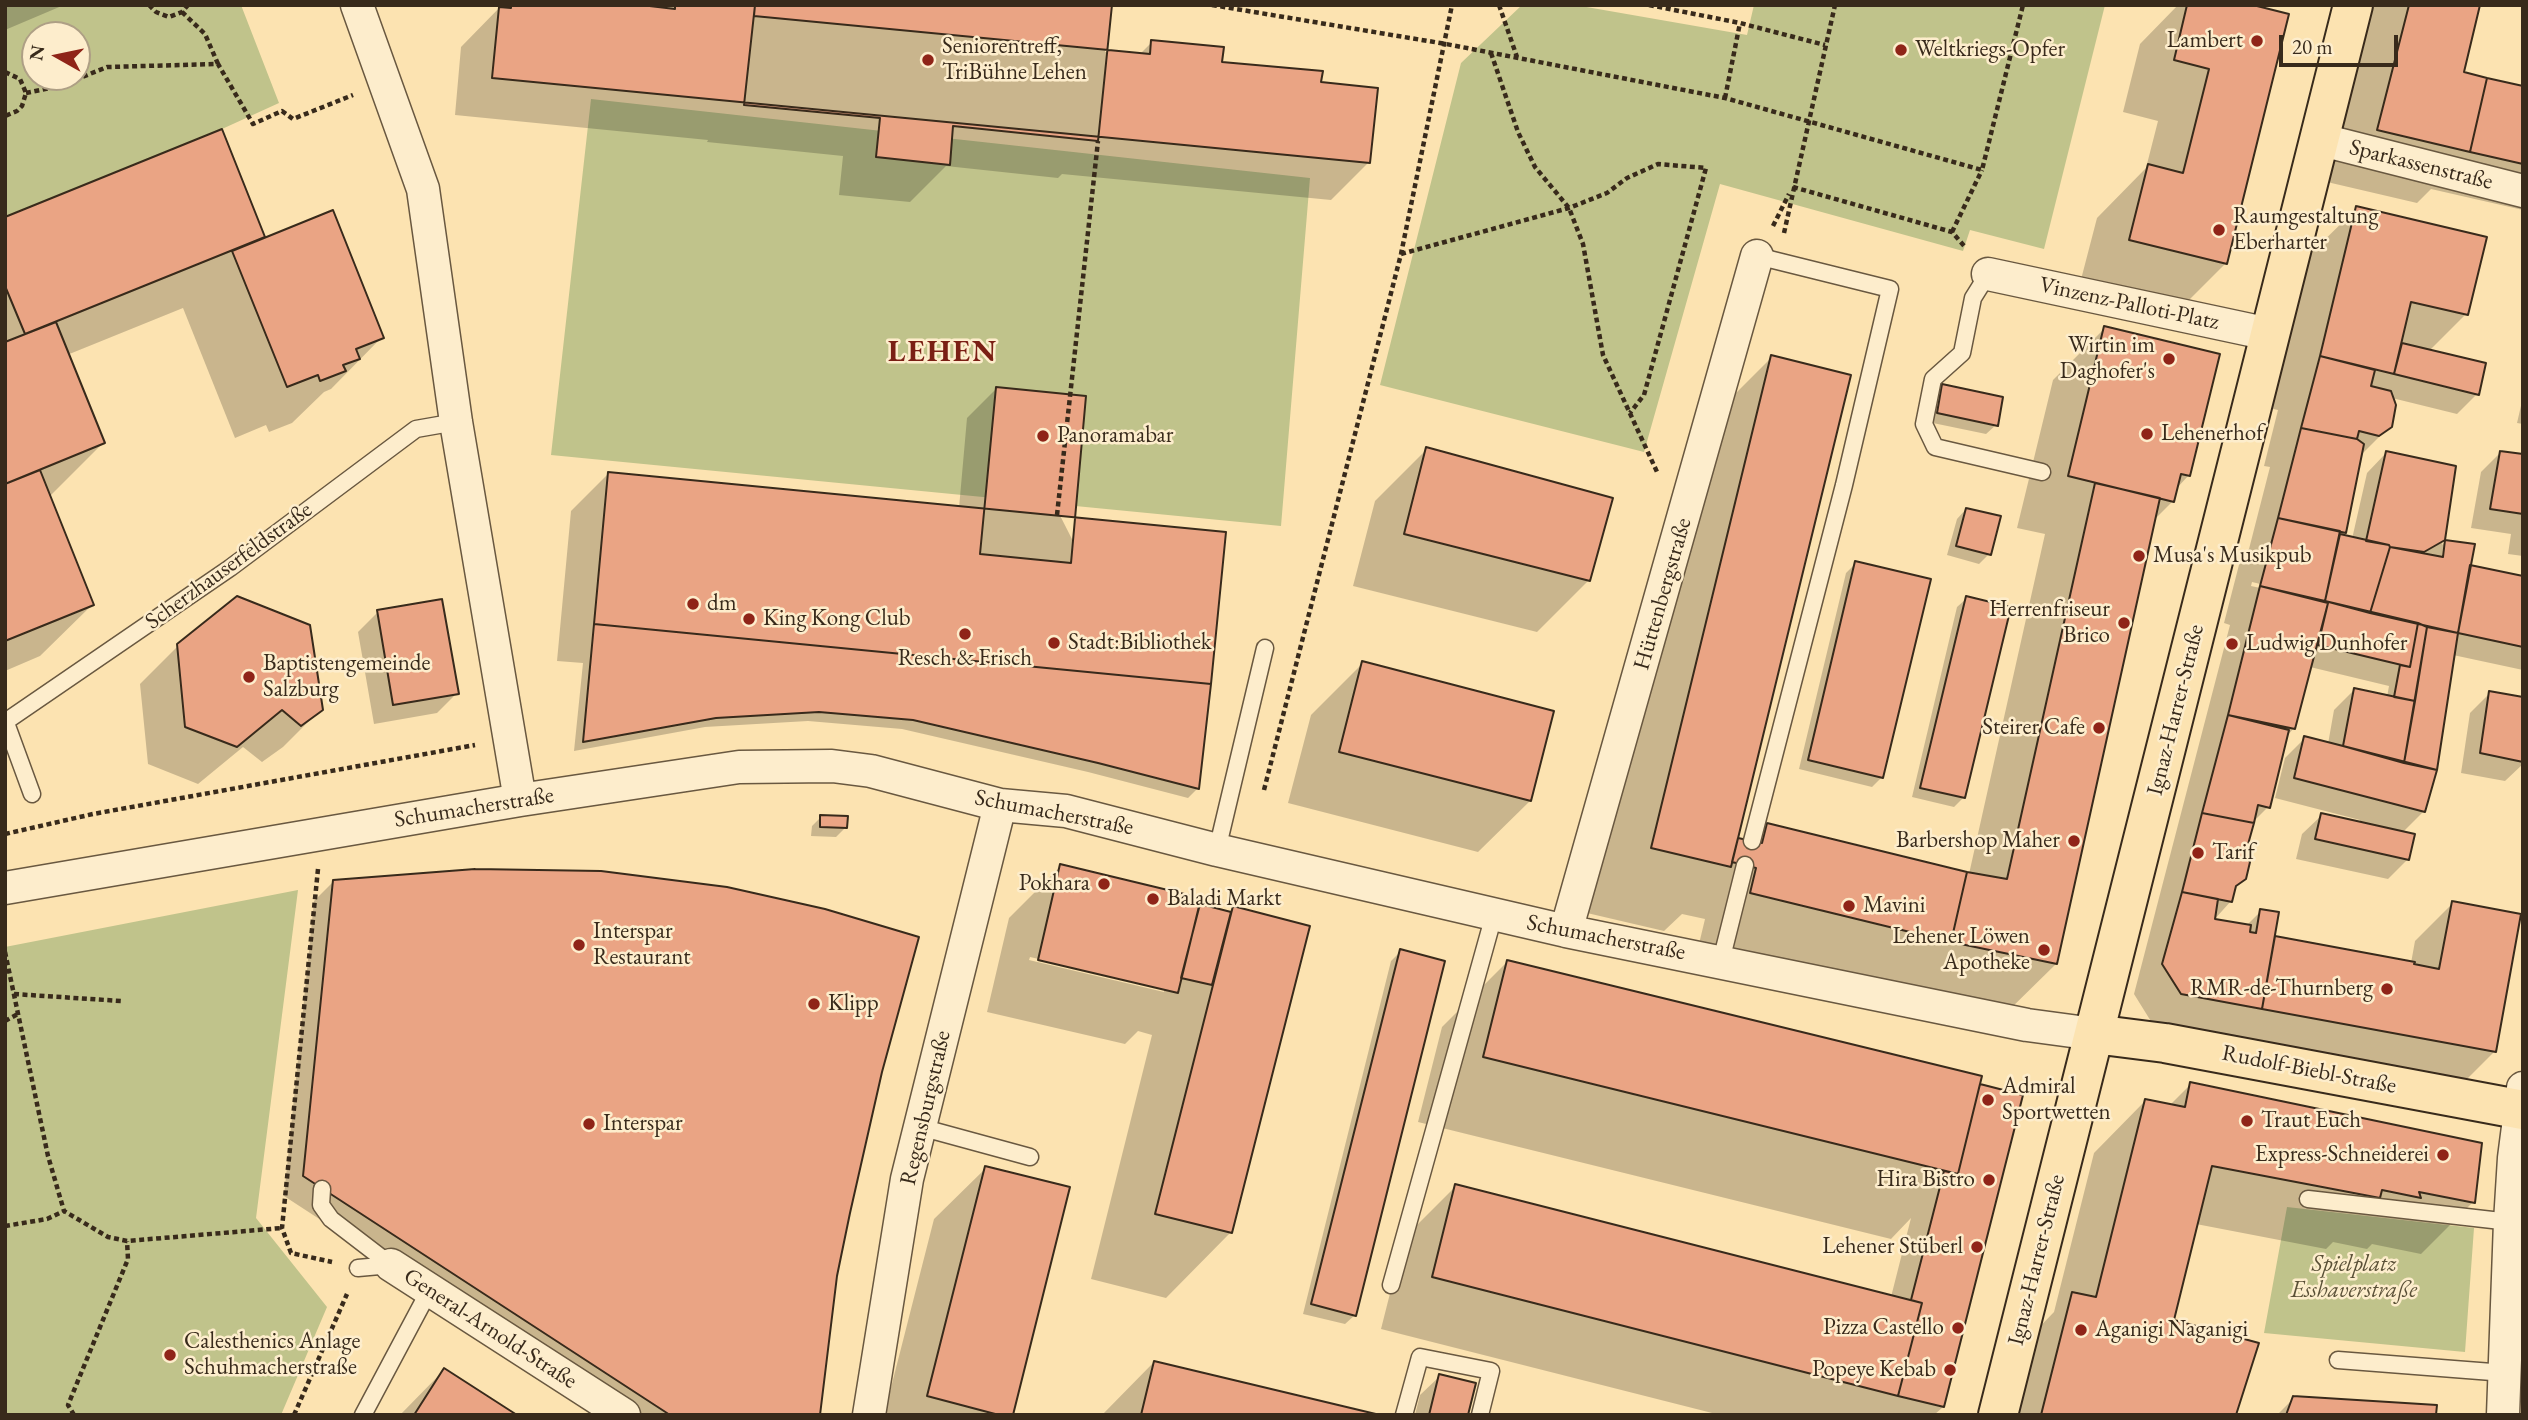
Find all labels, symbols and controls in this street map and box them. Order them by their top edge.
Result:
north arrow [21,21,91,91]
scale bar [2283,21,2402,65]
place label: Lambert [2167,27,2243,55]
place label: Seniorentreff, TriBühne Lehen [942,33,1087,87]
marker: Lambert [2249,33,2265,49]
text: 20 m [2292,33,2333,60]
place label: Weltkriegs-Opfer [1915,36,2065,64]
marker: Weltkriegs-Opfer [1893,42,1909,58]
text: N [23,43,50,62]
marker: Seniorentreff, TriBühne Lehen [920,52,936,68]
street label: Sparkassenstraße [2346,134,2496,196]
place label: Raumgestaltung Eberharter [2233,203,2378,257]
marker: Raumgestaltung Eberharter [2211,222,2227,238]
street label: Vinzenz-Palloti-Platz [2037,271,2221,337]
place label: Wirtin im Daghofer's [2060,332,2155,386]
district label: LEHEN [888,335,998,371]
marker: Wirtin im Daghofer's [2161,351,2177,367]
place label: Lehenerhof [2161,420,2264,448]
place label: Panoramabar [1057,422,1173,450]
marker: Lehenerhof [2139,426,2155,442]
marker: Panoramabar [1035,428,1051,444]
street label: Scherzhauserfeldstraße [140,496,318,636]
street label: Hüttenbergstraße [1628,515,1698,673]
place label: Musa's Musikpub [2153,542,2312,570]
marker: Musa's Musikpub [2131,548,2147,564]
place label: dm [707,590,737,618]
marker: dm [685,596,701,612]
place label: Herrenfriseur Brico [1989,596,2110,650]
place label: King Kong Club [763,605,911,633]
marker: King Kong Club [741,611,757,627]
marker: Herrenfriseur Brico [2116,615,2132,631]
street label: Ignaz-Harrer-Straße [2141,622,2211,798]
marker: Resch & Frisch [957,626,973,642]
place label: Stadt:Bibliothek [1068,629,1212,657]
place label: Ludwig Dunhofer [2246,630,2407,658]
marker: Stadt:Bibliothek [1046,635,1062,651]
marker: Ludwig Dunhofer [2224,636,2240,652]
place label: Resch & Frisch [898,645,1032,673]
place label: Baptistengemeinde Salzburg [263,650,430,704]
marker: Baptistengemeinde Salzburg [241,669,257,685]
place label: Steirer Cafe [1982,714,2085,742]
marker: Steirer Cafe [2091,720,2107,736]
street label: Schumacherstraße [392,782,556,834]
street label: Schumacherstraße [972,784,1136,842]
place label: Barbershop Maher [1896,827,2060,855]
marker: Barbershop Maher [2066,833,2082,849]
place label: Tarif [2212,839,2255,867]
marker: Tarif [2190,845,2206,861]
place label: Pokhara [1019,870,1090,898]
marker: Pokhara [1096,876,1112,892]
place label: Baladi Markt [1167,885,1281,913]
marker: Baladi Markt [1145,891,1161,907]
place label: Mavini [1863,892,1925,920]
marker: Mavini [1841,898,1857,914]
street label: Schumacherstraße [1524,909,1688,967]
place label: Interspar Restaurant [593,918,691,972]
place label: Lehener Löwen Apotheke [1893,923,2030,977]
marker: Interspar Restaurant [571,937,587,953]
marker: Lehener Löwen Apotheke [2036,942,2052,958]
place label: RMR-de-Thurnberg [2190,975,2373,1003]
marker: RMR-de-Thurnberg [2379,981,2395,997]
place label: Klipp [828,990,879,1018]
marker: Klipp [806,996,822,1012]
street label: Regensburgstraße [895,1028,957,1188]
street label: Rudolf-Biebl-Straße [2219,1040,2399,1100]
place label: Admiral Sportwetten [2002,1073,2111,1127]
marker: Admiral Sportwetten [1980,1092,1996,1108]
place label: Traut Euch [2261,1107,2361,1135]
place label: Interspar [603,1110,683,1138]
marker: Traut Euch [2239,1113,2255,1129]
marker: Interspar [581,1116,597,1132]
place label: Express-Schneiderei [2255,1141,2429,1169]
marker: Express-Schneiderei [2435,1147,2451,1163]
place label: Hira Bistro [1876,1166,1975,1194]
marker: Hira Bistro [1981,1172,1997,1188]
street label: Ignaz-Harrer-Straße [2002,1172,2072,1348]
place label: Lehener Stüberl [1822,1233,1963,1261]
marker: Lehener Stüberl [1969,1239,1985,1255]
park label: Spielplatz Esshaverstraße [2291,1251,2417,1305]
street label: General-Arnold-Straße [398,1263,582,1395]
place label: Pizza Castello [1823,1314,1944,1342]
place label: Aganigi Naganigi [2095,1316,2248,1344]
marker: Pizza Castello [1950,1320,1966,1336]
marker: Aganigi Naganigi [2073,1322,2089,1338]
place label: Calesthenics Anlage Schuhmacherstraße [184,1328,360,1382]
marker: Calesthenics Anlage Schuhmacherstraße [162,1347,178,1363]
place label: Popeye Kebab [1812,1356,1936,1384]
marker: Popeye Kebab [1942,1362,1958,1378]

